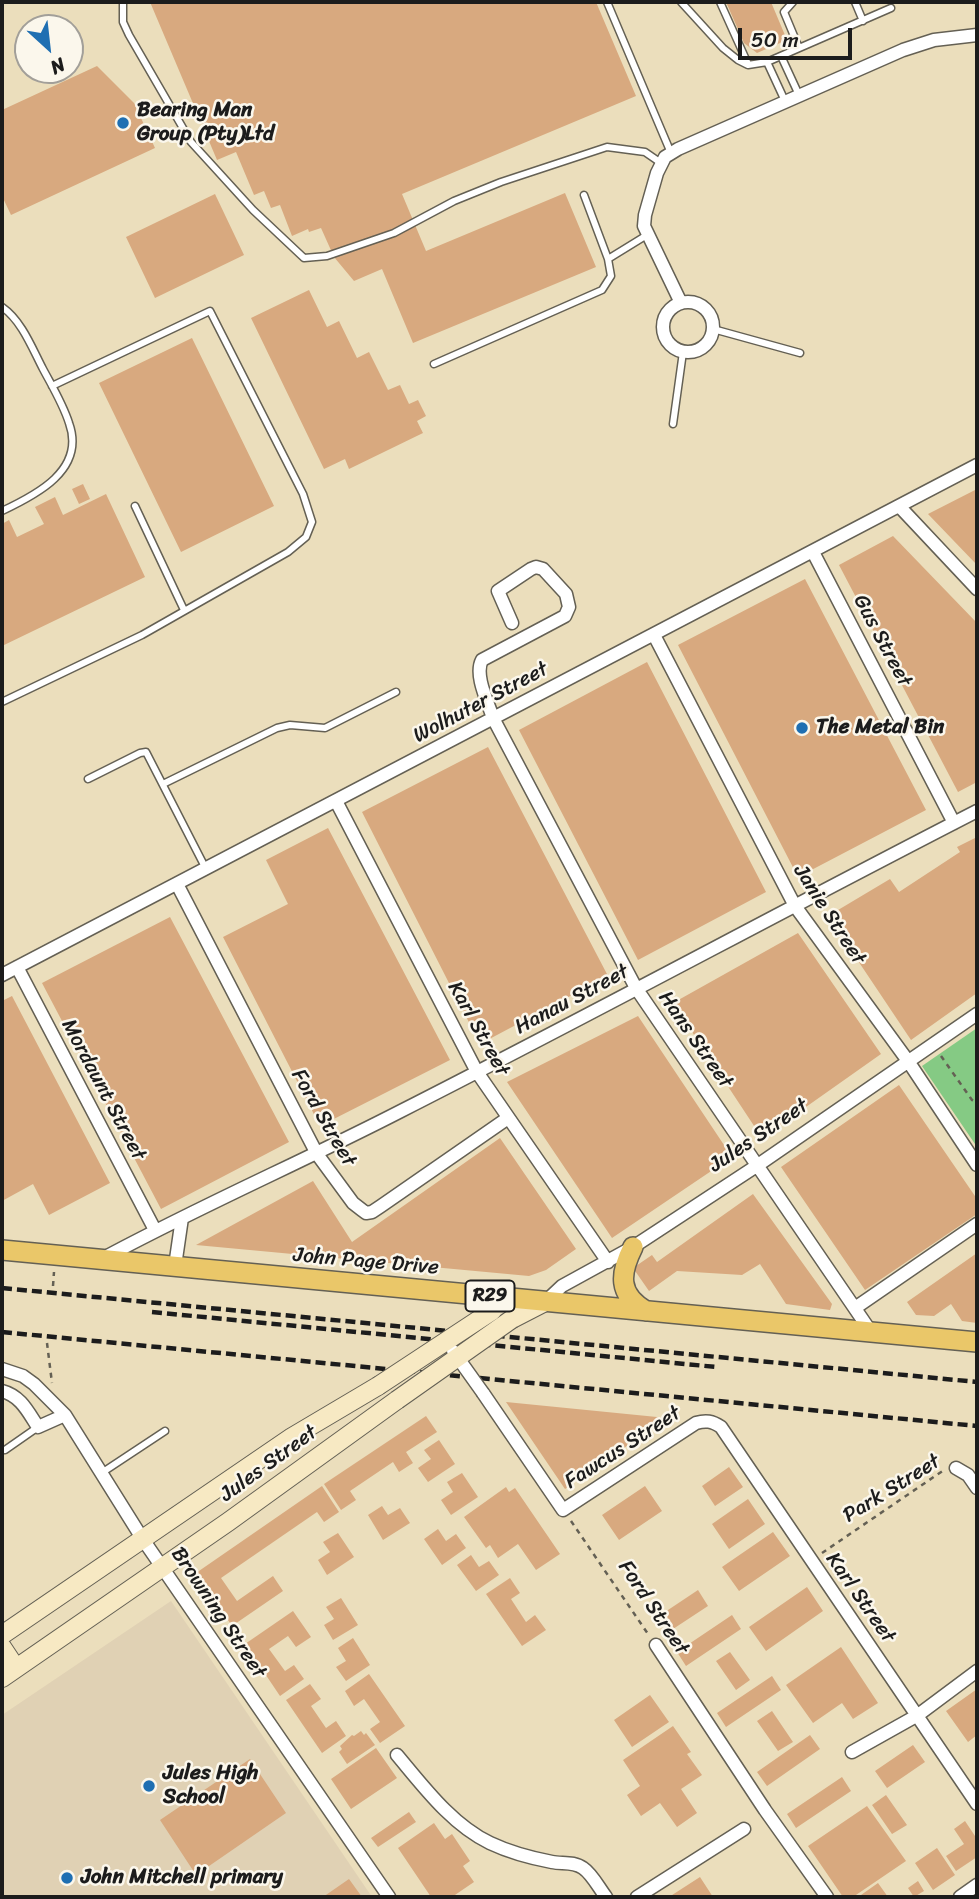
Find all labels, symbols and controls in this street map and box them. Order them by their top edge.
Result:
north arrow [14,14,84,84]
scale bar [741,14,855,58]
text: 50 m [751,21,799,59]
text: N [45,49,71,84]
place label: Bearing Man Group (Pty)Ltd [137,98,274,148]
marker: Bearing Man Group (Pty)Ltd [115,115,131,131]
street label: Gus Street [847,591,917,691]
street label: Wolhuter Street [409,657,553,749]
place label: The Metal Bin [816,715,944,741]
marker: The Metal Bin [794,720,810,736]
street label: Janie Street [787,860,871,970]
street label: Hanau Street [511,960,633,1040]
street label: Karl Street [442,977,514,1081]
street label: Hans Street [652,987,738,1093]
street label: Mordaunt Street [55,1015,151,1165]
street label: Ford Street [285,1065,361,1171]
street label: Jules Street [705,1094,813,1178]
street label: John Page Drive [292,1243,440,1281]
road number: R29 [466,1280,514,1312]
street label: Fawcus Street [560,1401,686,1495]
street label: Jules Street [215,1420,323,1508]
street label: Park Street [839,1449,945,1529]
street label: Browning Street [165,1543,271,1683]
street label: Karl Street [820,1548,900,1648]
street label: Ford Street [612,1556,694,1660]
place label: Jules High School [163,1761,258,1811]
marker: Jules High School [141,1778,157,1794]
place label: John Mitchell primary [81,1865,283,1891]
marker: John Mitchell primary [59,1870,75,1886]

